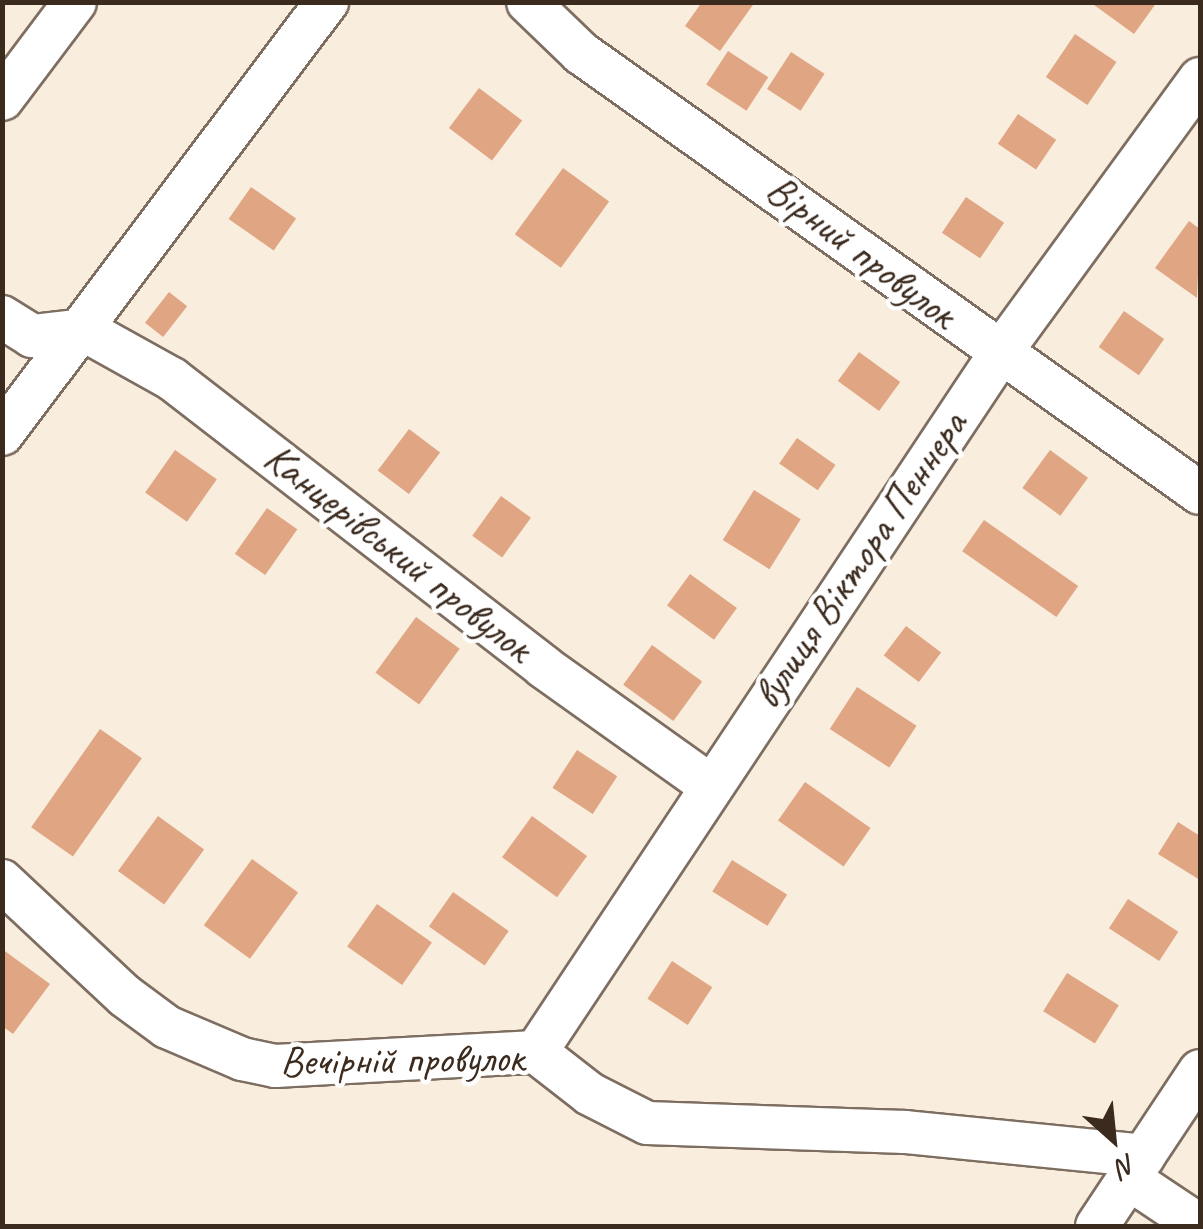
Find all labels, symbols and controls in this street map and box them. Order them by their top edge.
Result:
street label: Вірний провулок [756,164,966,340]
street label: вулиця Віктора Пеннера [742,402,978,718]
street label: Канцерівський провулок [254,433,542,673]
street label: Вечірній провулок [280,1033,524,1087]
north arrow [1063,1089,1163,1189]
text: N [1111,1147,1143,1186]

